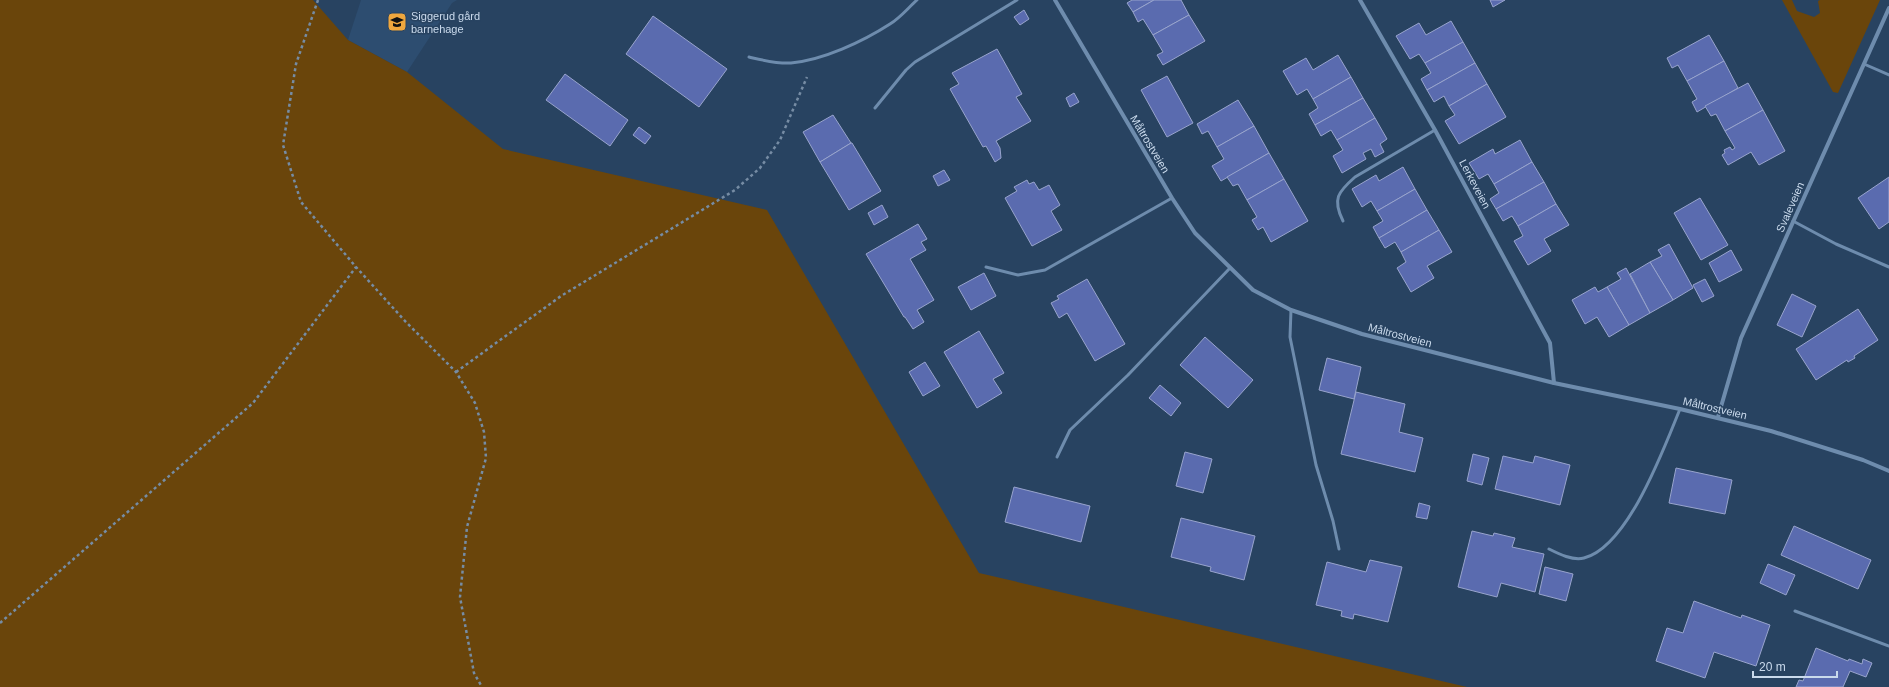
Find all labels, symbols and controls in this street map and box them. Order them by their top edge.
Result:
place label: Siggerud gård barnehage [411,10,480,35]
school or university icon: Siggerud gård barnehage [386,11,408,33]
street label: Måltrostveien [1128,113,1172,175]
street label: Lerkeveien [1457,157,1493,211]
street label: Svaleveien [1774,180,1806,234]
street label: Måltrostveien [1367,321,1433,349]
street label: Måltrostveien [1682,395,1748,421]
scale bar [1753,653,1837,679]
text: 20 m [1759,660,1786,674]

